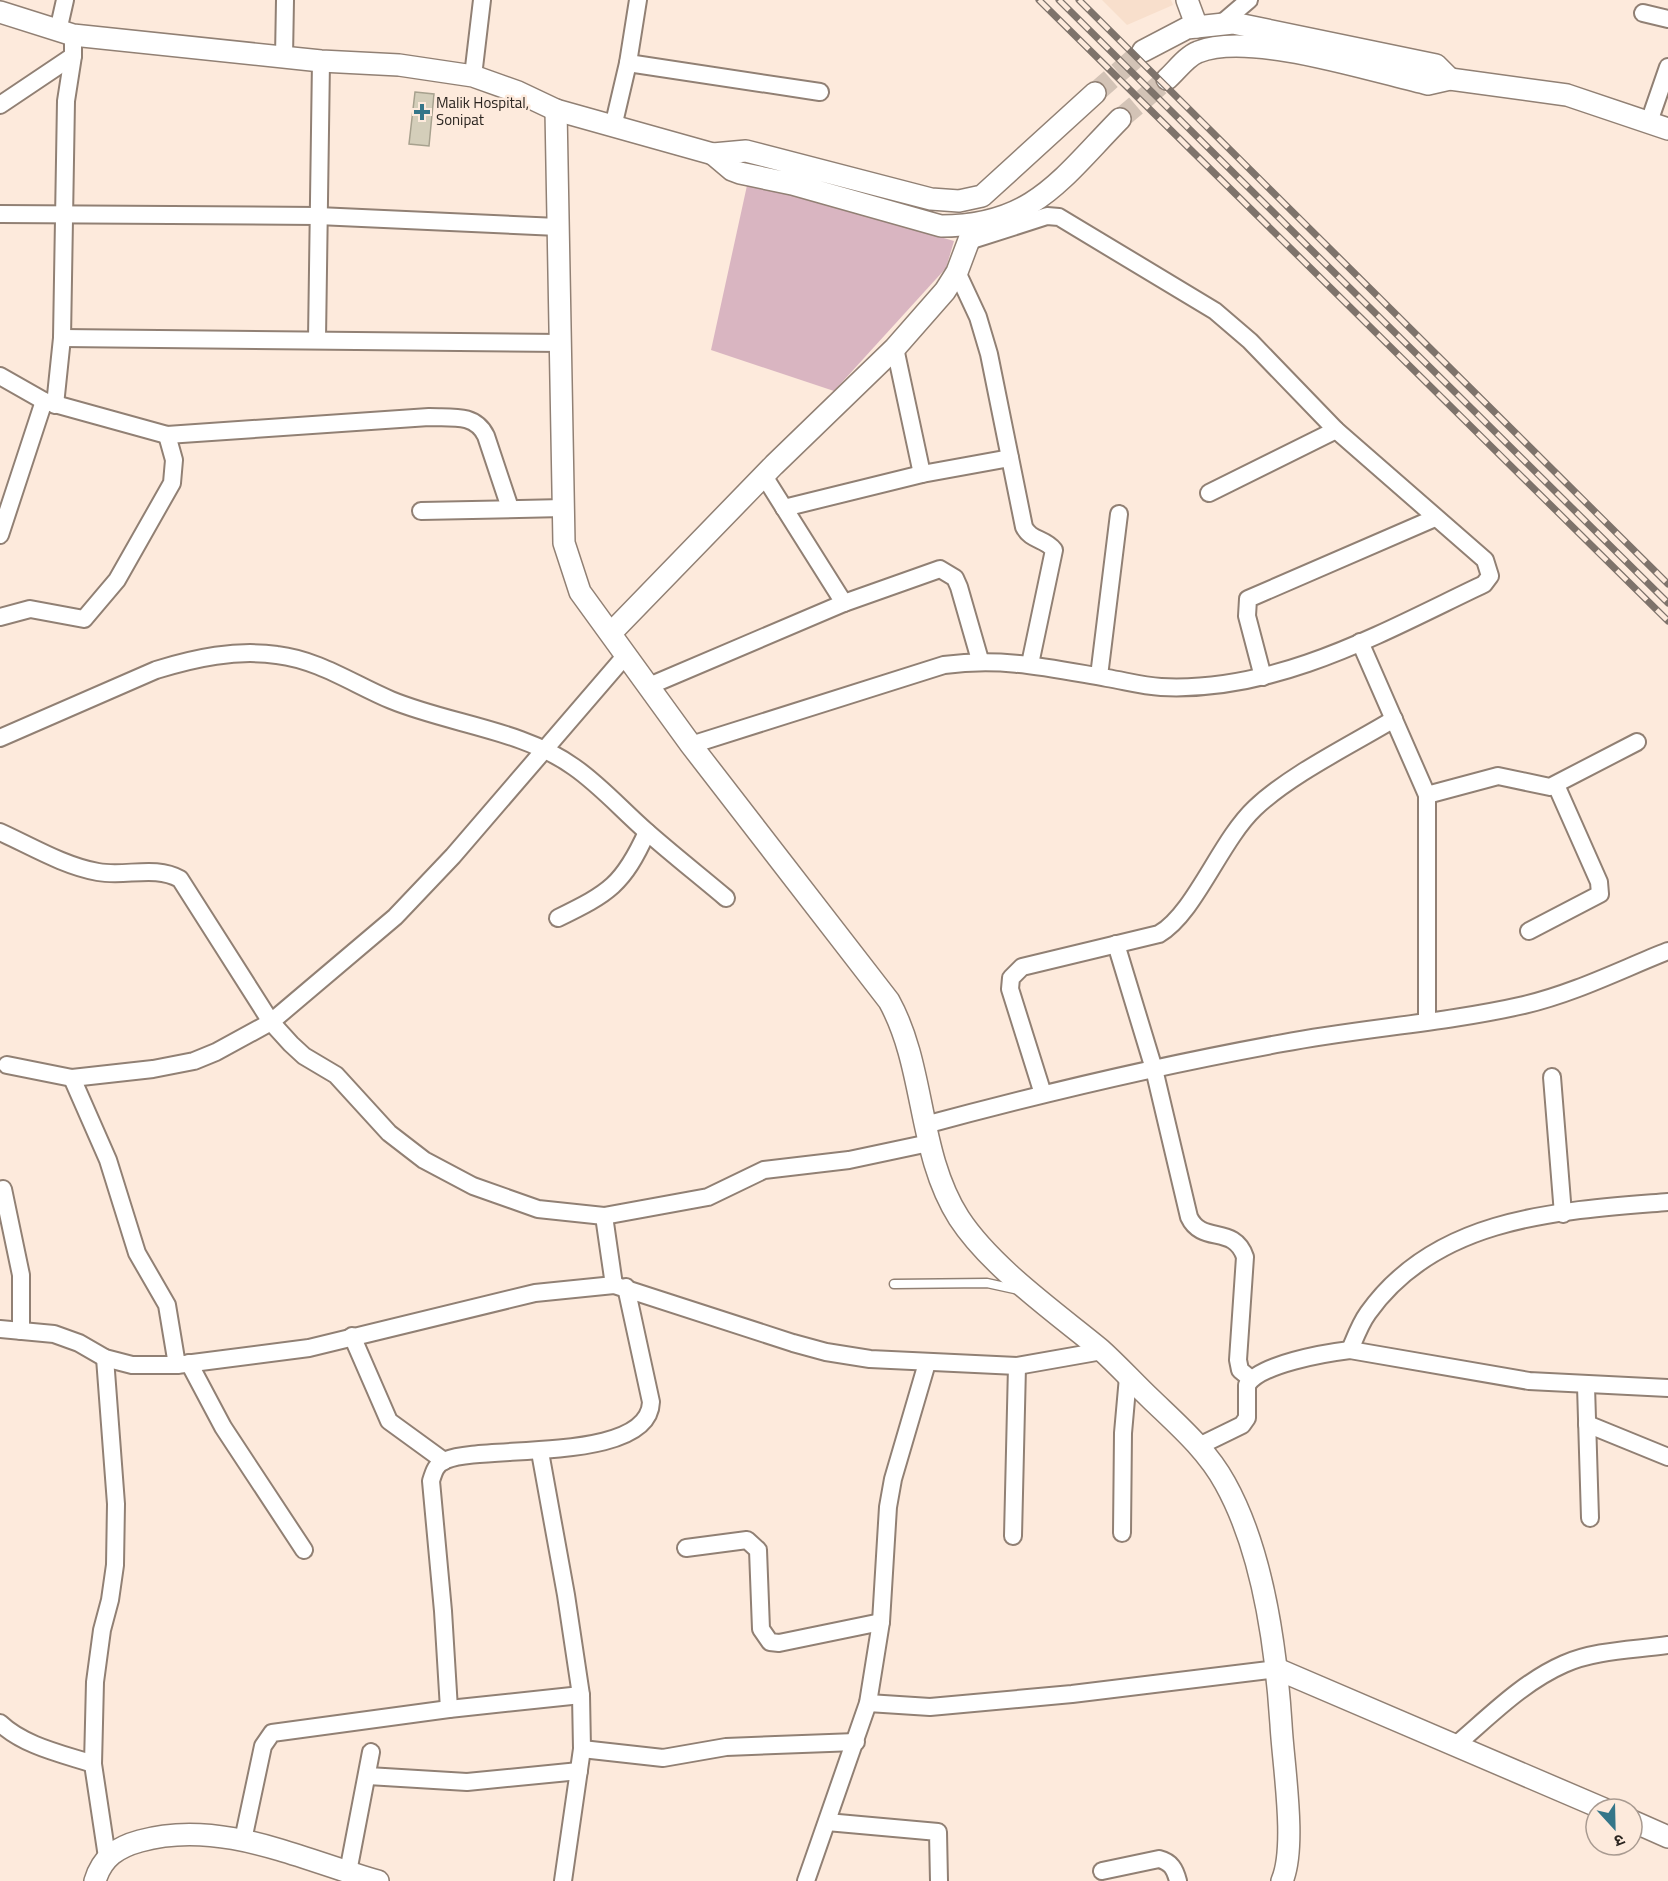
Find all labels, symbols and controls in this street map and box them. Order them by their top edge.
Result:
place label: Malik Hospital, Sonipat [436,91,529,131]
marker: Malik Hospital, Sonipat [413,103,431,121]
north arrow [1584,1797,1644,1857]
text: उ [1610,1828,1628,1854]

